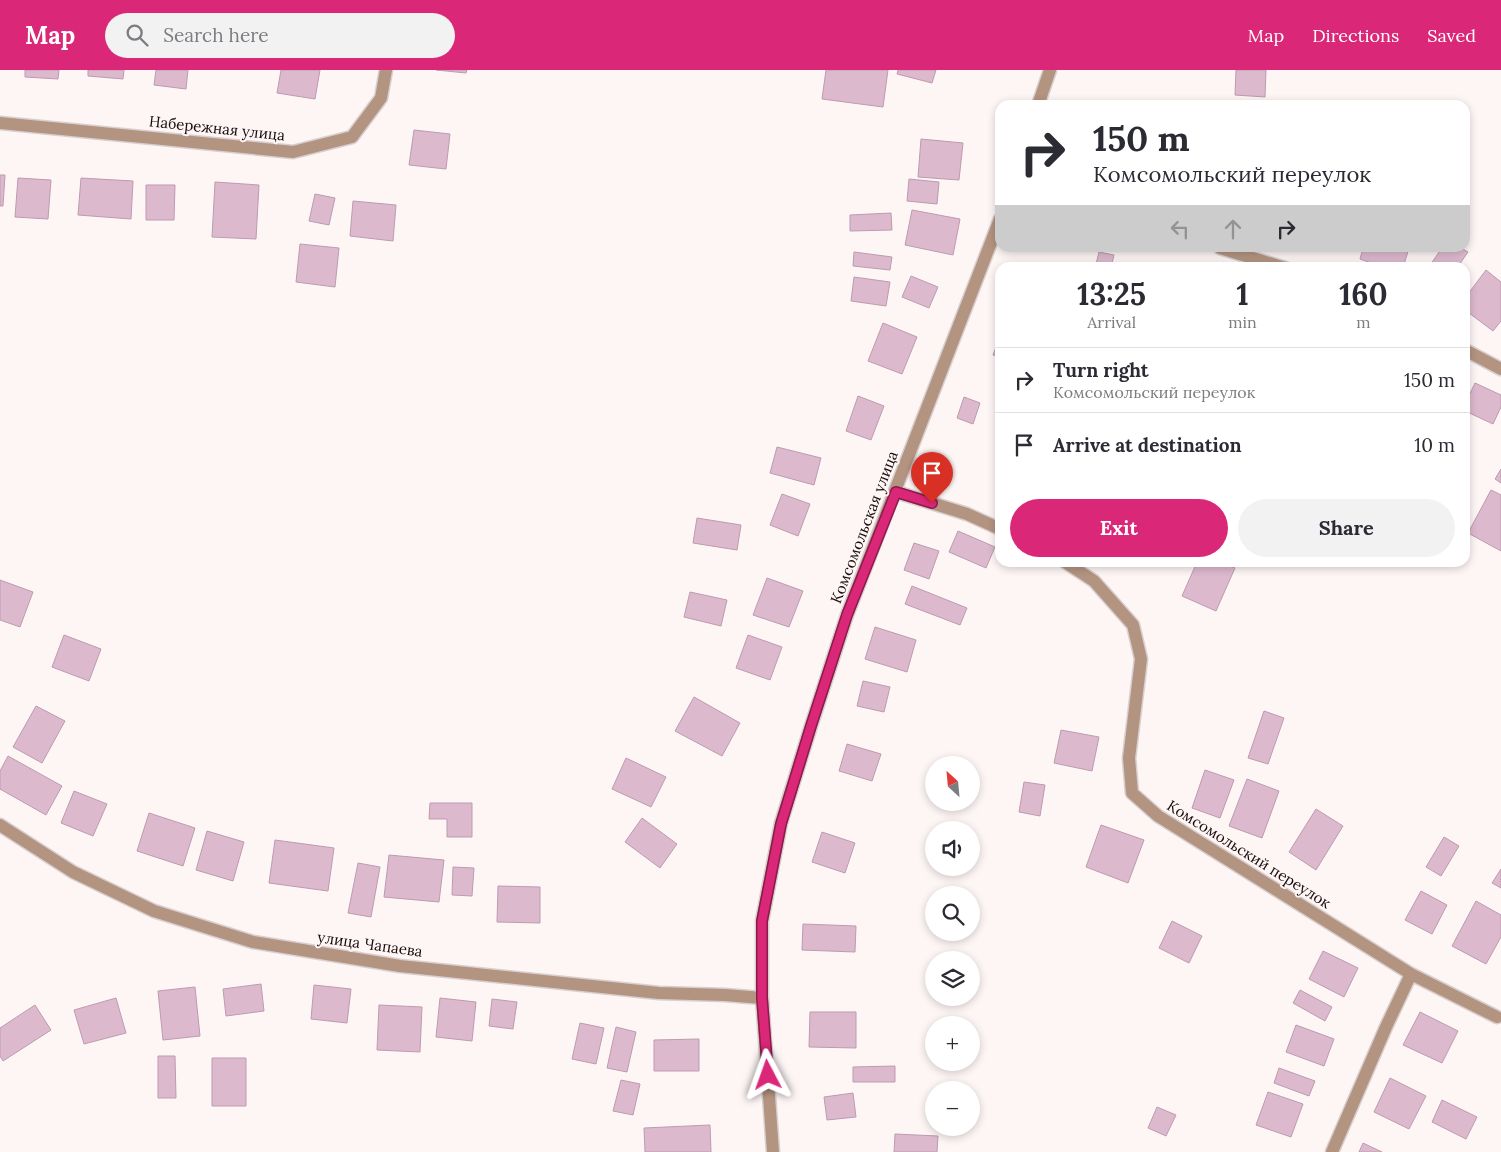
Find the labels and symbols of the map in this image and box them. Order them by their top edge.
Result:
street label: Набережная улица [148,111,286,145]
street label: Комсомольская улица [826,448,902,606]
pin [911,452,953,503]
north arrow [925,756,980,811]
street label: Комсомольский переулок [1164,796,1334,912]
street label: улица Чапаева [316,927,424,961]
position arrow [741,1048,793,1100]

